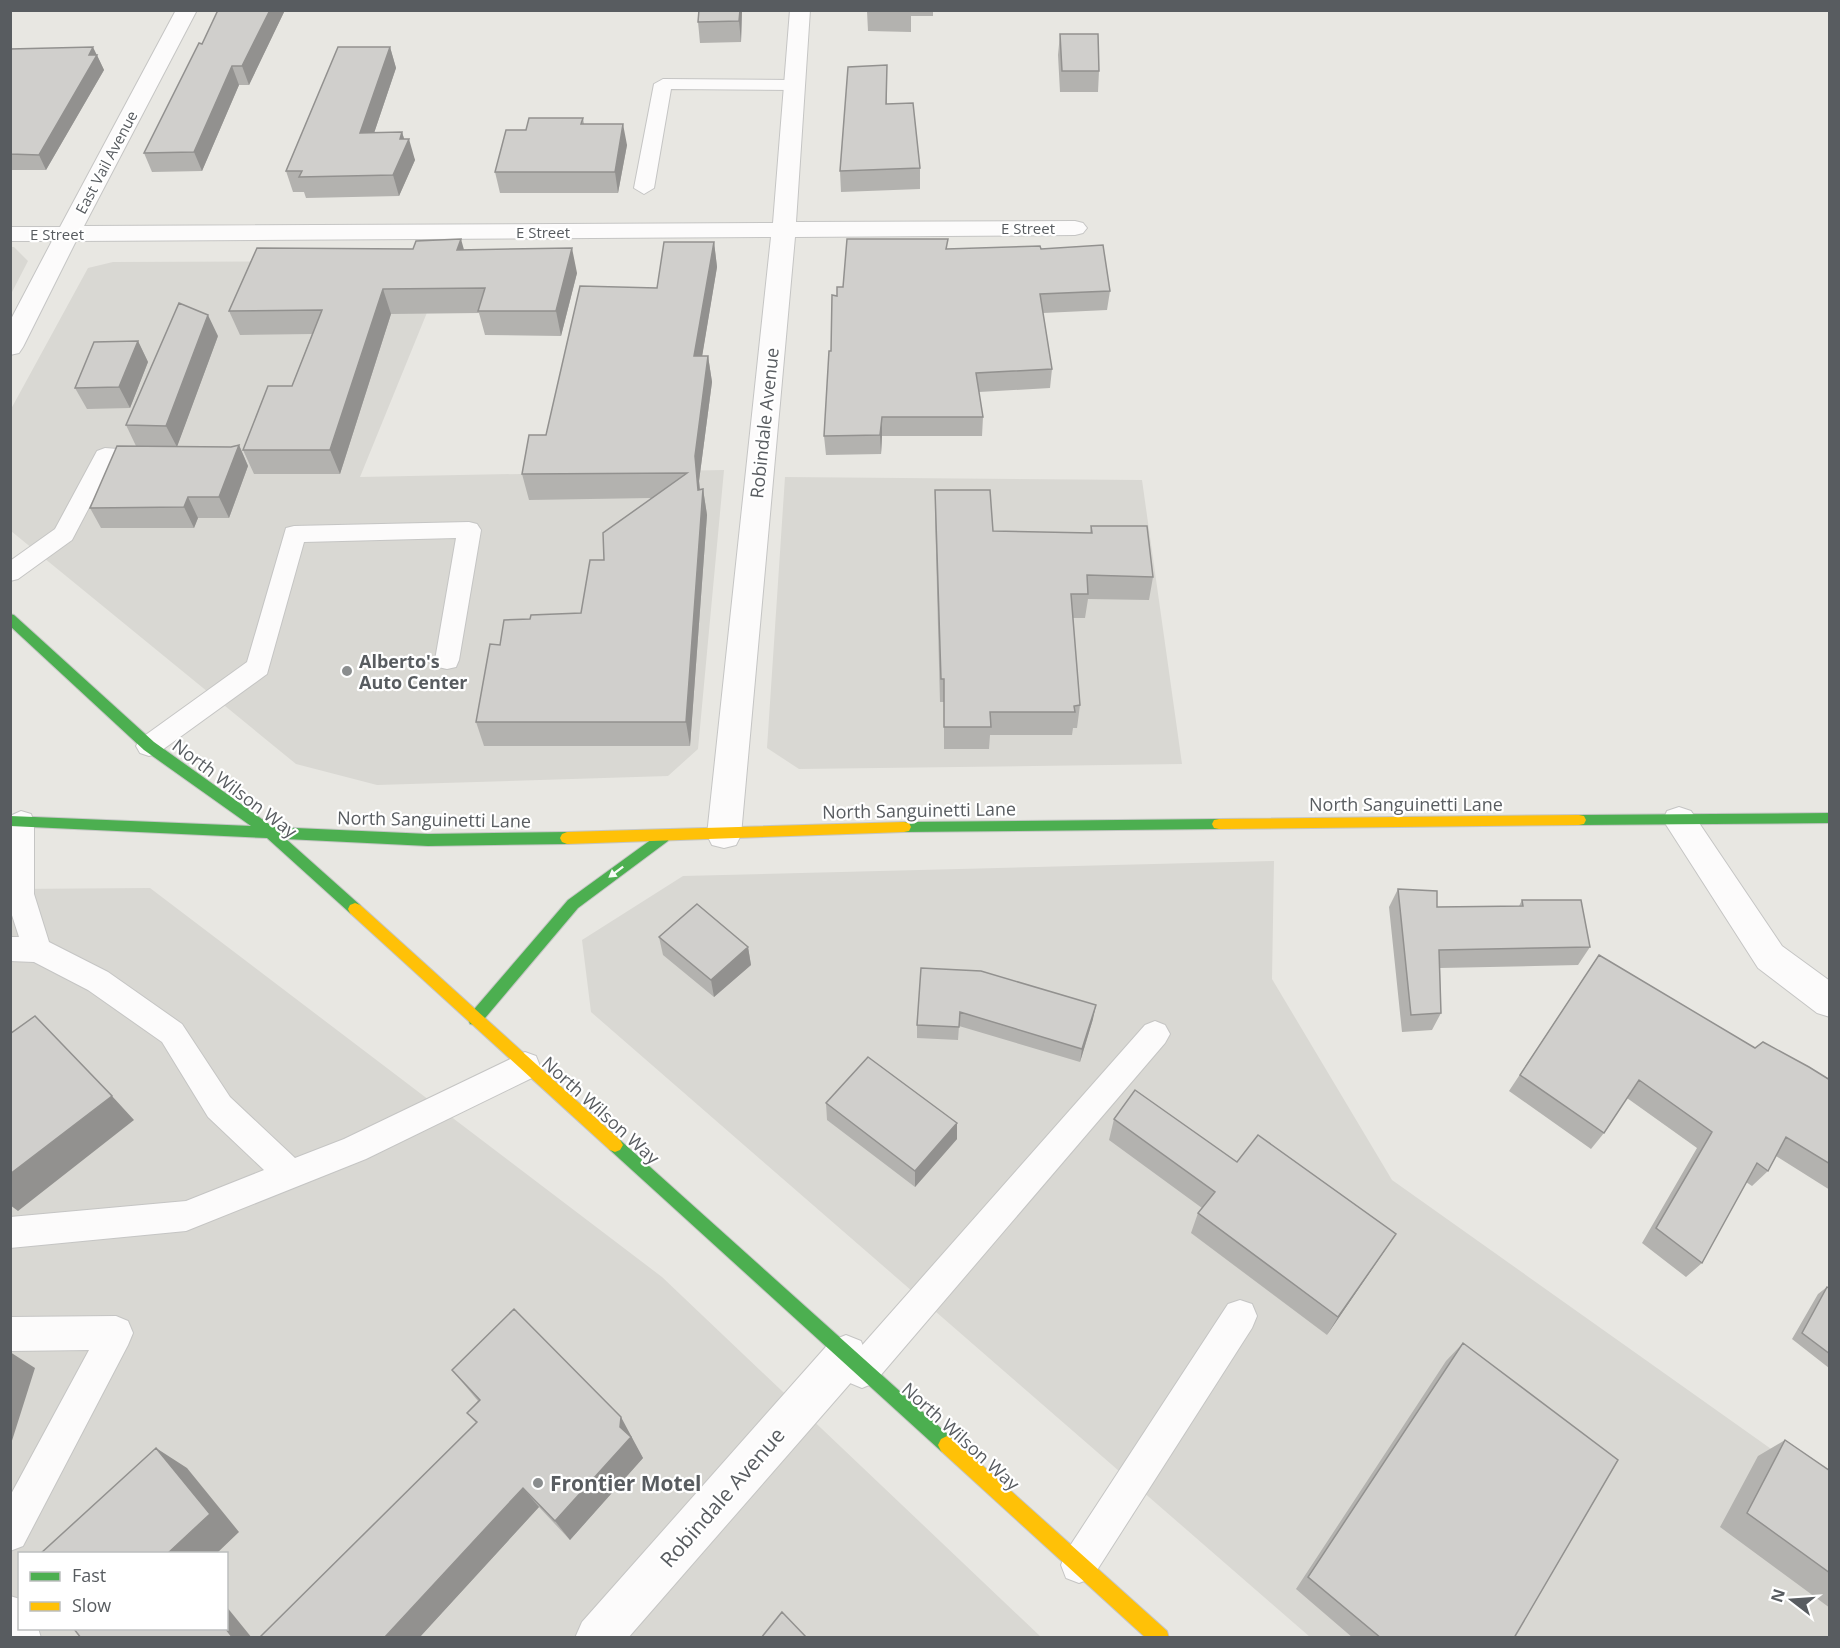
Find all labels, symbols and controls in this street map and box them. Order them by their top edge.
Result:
street label: East Vail Avenue [70,107,142,217]
street label: E Street [1001,218,1055,238]
street label: E Street [516,222,570,242]
street label: E Street [30,224,84,244]
street label: Robindale Avenue [744,346,784,500]
place label: Alberto's Auto Center [359,649,467,694]
marker: Alberto's Auto Center [340,664,354,678]
street label: North Wilson Way [168,733,303,843]
street label: North Sanguinetti Lane [1309,792,1503,816]
street label: North Sanguinetti Lane [822,796,1016,824]
street label: North Sanguinetti Lane [337,805,531,833]
one-way arrow [609,865,624,877]
street label: North Wilson Way [537,1051,666,1170]
street label: North Wilson Way [897,1377,1026,1496]
street label: Robindale Avenue [653,1421,791,1573]
place label: Frontier Motel [550,1469,702,1497]
marker: Frontier Motel [531,1476,545,1490]
legend [18,1552,228,1630]
text: Fast [72,1563,106,1587]
north arrow [1762,1570,1822,1630]
text: N [1765,1586,1790,1605]
text: Slow [72,1593,111,1617]

